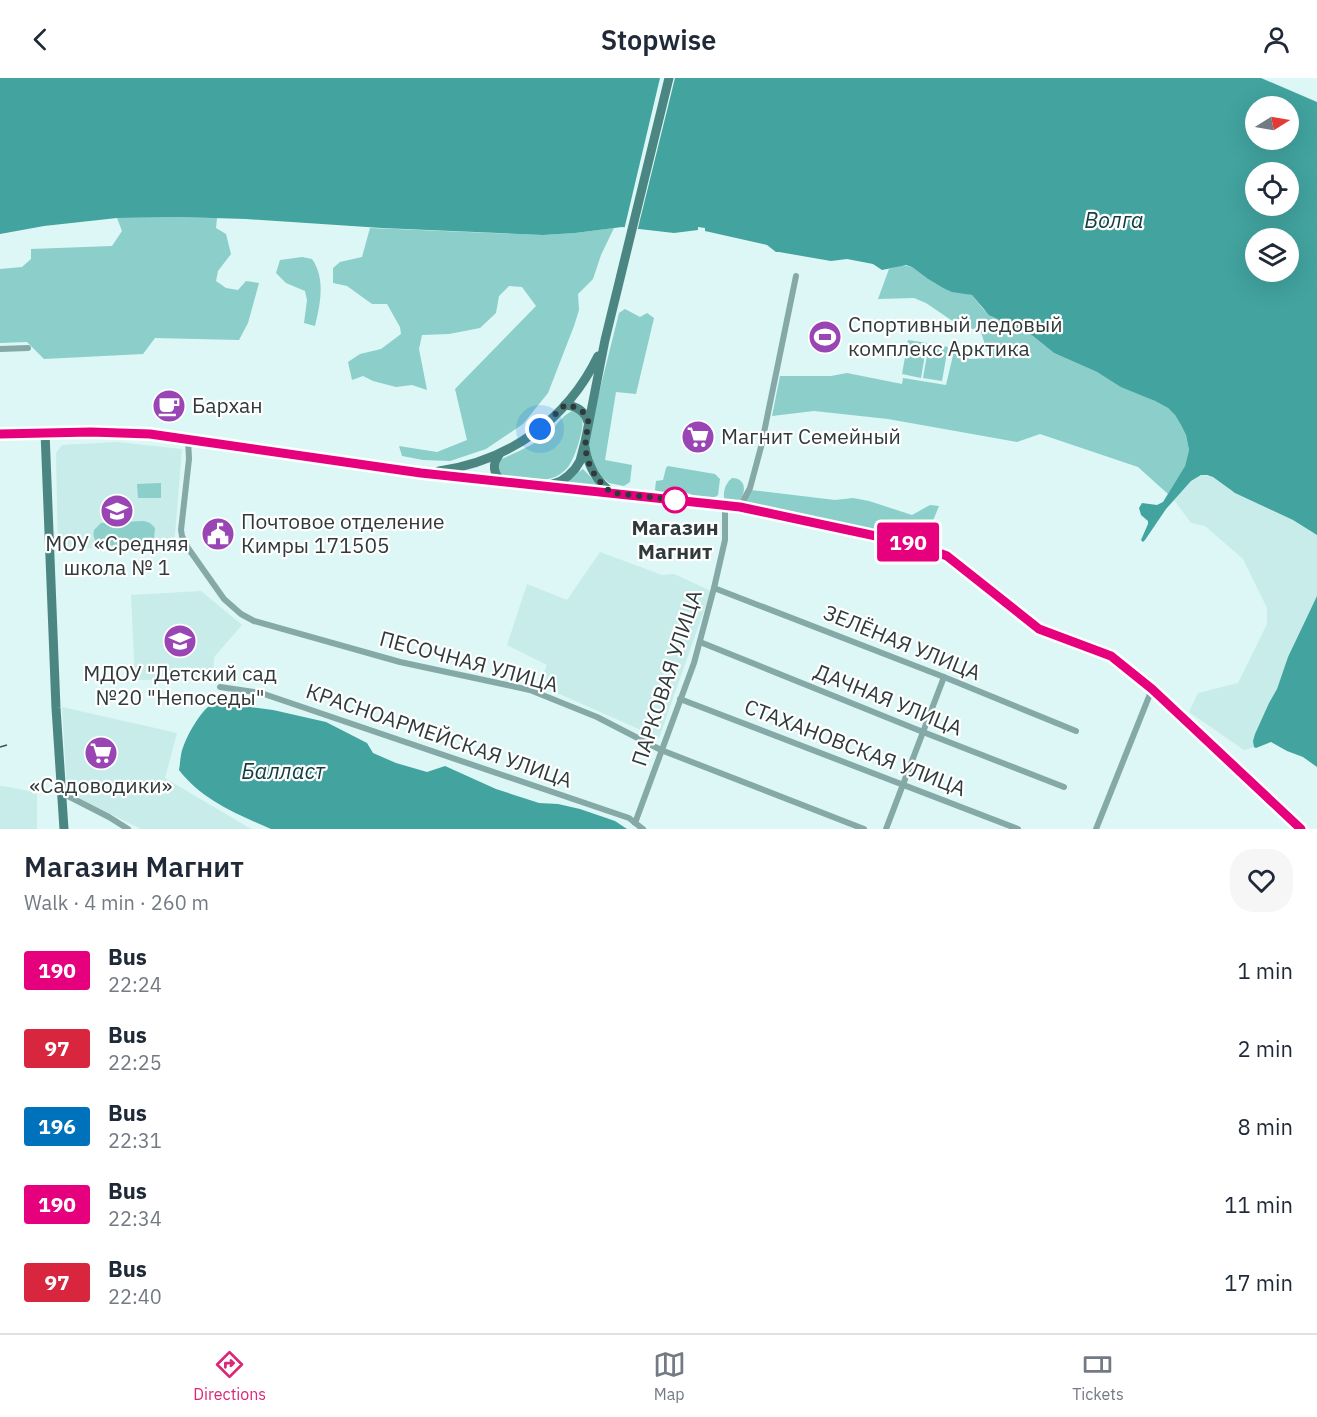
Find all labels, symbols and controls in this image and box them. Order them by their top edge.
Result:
text: Stopwise [601,22,716,57]
icon: back [24,23,57,56]
icon: person [1260,23,1293,56]
north arrow [1245,96,1299,150]
map controls [1245,96,1299,282]
button: locate [1245,162,1299,216]
water label: Волга [1084,205,1144,234]
button: layers [1245,228,1299,282]
place label: Спортивный ледовый комплекс Арктика [848,310,1063,362]
sports icon: Спортивный ледовый комплекс Арктика [807,319,843,355]
cafe icon: Бархан [151,388,187,424]
place label: Бархан [192,391,263,419]
your location [525,414,555,444]
supermarket icon: Магнит Семейный [680,419,716,455]
place label: Магнит Семейный [721,422,901,450]
marker: Магазин Магнит [662,487,688,513]
school or university icon: МОУ «Средняя школа № 1 [99,493,135,529]
place label: Почтовое отделение Кимры 171505 [241,507,445,559]
place label: Магазин Магнит [631,513,719,565]
public building icon: Почтовое отделение Кимры 171505 [200,516,236,552]
line badge: 190 [874,522,942,562]
text: 190 [889,528,927,556]
place label: МОУ «Средняя школа № 1 [45,529,189,581]
street label: ПАРКОВАЯ УЛИЦА [624,586,708,769]
street label: ЗЕЛЁНАЯ УЛИЦА [819,598,985,686]
school or university icon: МДОУ "Детский сад №20 "Непоседы" [162,623,198,659]
street label: ПЕСОЧНАЯ УЛИЦА [377,624,562,698]
street label: ДАЧНАЯ УЛИЦА [810,657,967,742]
place label: МДОУ "Детский сад №20 "Непоседы" [83,659,277,711]
street label: КРАСНОАРМЕЙСКАЯ УЛИЦА [302,676,576,794]
street label: СТАХАНОВСКАЯ УЛИЦА [741,692,970,802]
supermarket icon: «Садоводики» [83,735,119,771]
water label: Балласт [241,756,326,785]
place label: «Садоводики» [30,771,173,799]
text: Магазин Магнит [24,848,244,885]
button: heart [1230,849,1293,912]
text: Walk · 4 min · 260 m [24,889,209,916]
text: Bus [108,942,147,971]
text: 190 [38,956,76,984]
text: 1 min [1237,956,1293,985]
text: 22:24 [108,971,162,998]
text: Bus [108,1020,147,1049]
text: 97 [44,1034,70,1062]
text: 2 min [1237,1034,1293,1063]
text: 22:25 [108,1049,162,1076]
text: Bus [108,1098,147,1127]
text: 196 [38,1112,76,1140]
text: 8 min [1237,1112,1293,1141]
text: 22:31 [108,1127,162,1154]
text: Bus [108,1176,147,1205]
text: 190 [38,1190,76,1218]
text: 11 min [1224,1190,1293,1219]
text: 22:34 [108,1205,162,1232]
text: Bus [108,1254,147,1283]
text: 97 [44,1268,70,1296]
text: 17 min [1224,1268,1293,1297]
text: 22:40 [108,1283,162,1310]
tab: Directions [193,1348,266,1404]
tab: Map [653,1348,686,1404]
tab: Tickets [1072,1348,1124,1404]

